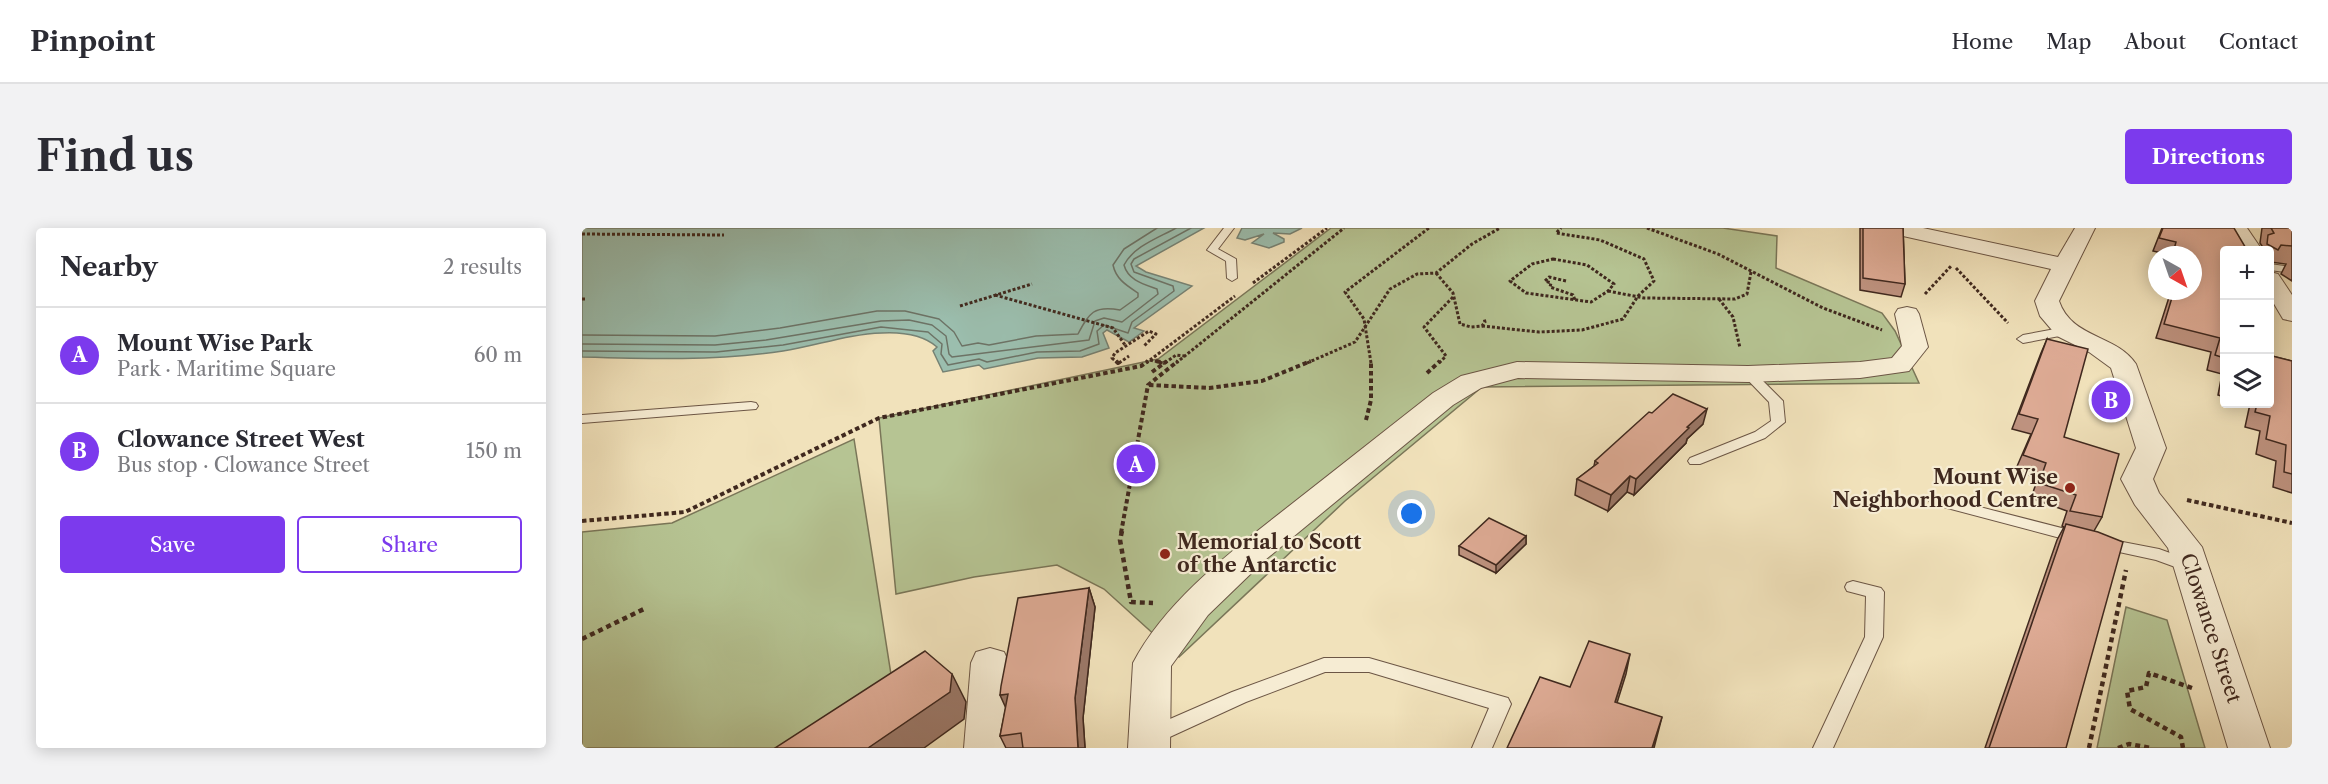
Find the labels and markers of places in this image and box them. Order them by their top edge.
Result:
pin: B [2092,378,2131,423]
pin: A [1116,442,1156,486]
place label: Mount Wise Neighborhood Centre [1833,465,2058,512]
marker: Mount Wise Neighborhood Centre [2063,481,2077,495]
place label: Memorial to Scott of the Antarctic [1177,530,1361,577]
marker: Memorial to Scott of the Antarctic [1158,547,1172,561]

